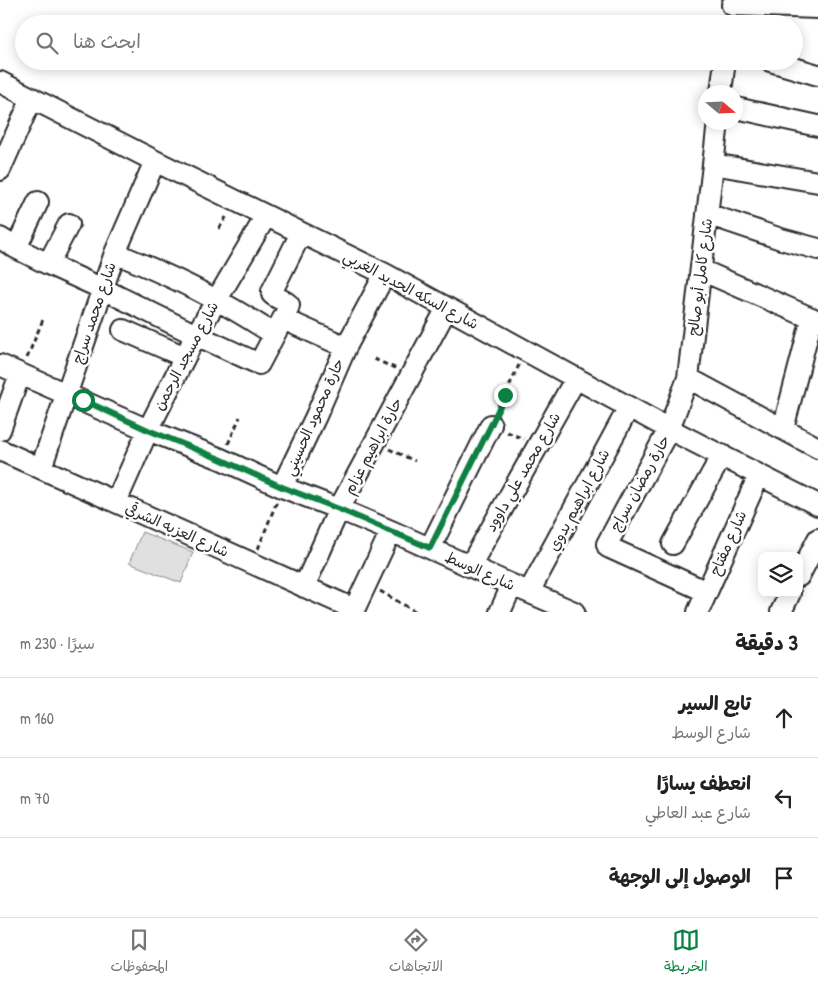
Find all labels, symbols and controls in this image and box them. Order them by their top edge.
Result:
search box [15,15,803,70]
text: ابحث هنا [73,28,141,54]
icon: search [33,29,61,57]
north arrow [698,85,743,130]
street label: شارع كامل أبو صالح [682,217,717,337]
street label: شارع السكه الحديد الغربي [339,245,483,337]
street label: شارع محمد سراج [66,259,121,367]
street label: شارع مسجد الرحمن [148,298,223,414]
street label: حارة محمود الحسيني [278,355,352,480]
route end [494,384,517,407]
route start [72,389,95,412]
street label: حارة ابراهيم عزام [338,394,409,499]
street label: شارع محمد علي داوود [480,408,568,537]
street label: حارة رمضان سراج [604,431,675,535]
street label: شارع ابراهيم بدوي [543,445,616,556]
street label: شارع العزبه الشرقي [122,497,232,562]
street label: شارع مفتاح [704,507,751,579]
street label: شارع الوسط [442,546,519,595]
map controls [758,552,803,597]
button: layers [758,552,803,597]
text: 3 دقيقة [735,628,798,657]
text: سيرًا · 230 m [20,632,95,654]
text: تابع السير [679,690,751,716]
icon: ahead [770,704,798,732]
text: 160 m [20,707,54,729]
text: شارع الوسط [671,721,751,743]
text: انعطف يسارًا [657,770,751,796]
icon: left [770,784,798,812]
text: 70 m [20,787,50,809]
text: شارع عبد العاطي [645,801,751,823]
text: الوصول إلى الوجهة [609,863,751,889]
icon: arrive [770,864,798,892]
tab: المحفوظات [110,926,168,979]
tab: الاتجاهات [389,926,443,979]
tab: الخريطة [664,926,708,979]

